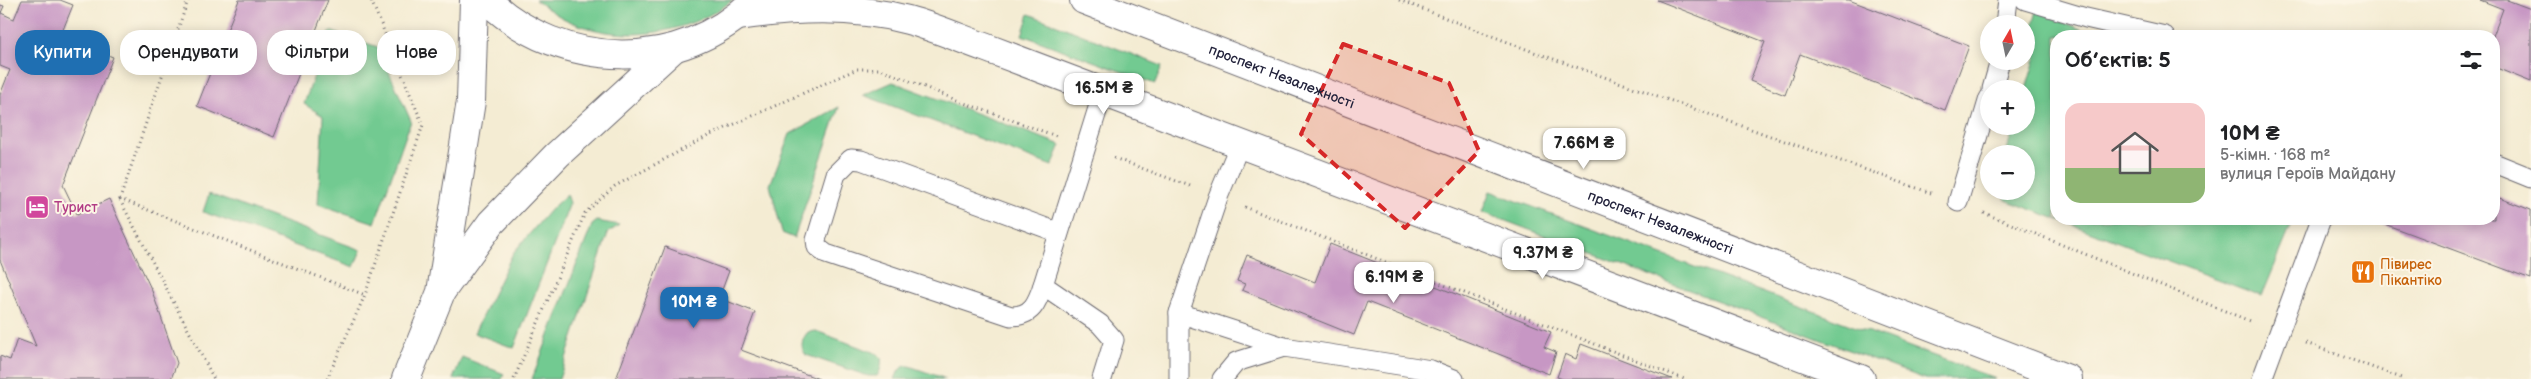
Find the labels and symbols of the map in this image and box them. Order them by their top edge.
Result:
north arrow [1980,15,2035,70]
street label: проспект Незалежності [1207,40,1357,112]
pin: 16.5M ₴ [1058,72,1150,115]
pin: 7.66M ₴ [1538,128,1630,170]
street label: проспект Незалежності [1585,186,1736,258]
hotel icon: Турист [24,194,50,220]
place label: Турист [54,199,98,216]
pin: 9.37M ₴ [1497,238,1589,280]
place label: Півирес Пікантіко [2380,256,2442,289]
restaurant icon: Півирес Пікантіко [2350,259,2376,285]
pin: 6.19M ₴ [1348,262,1440,304]
pin: 10M ₴ [659,286,729,329]

